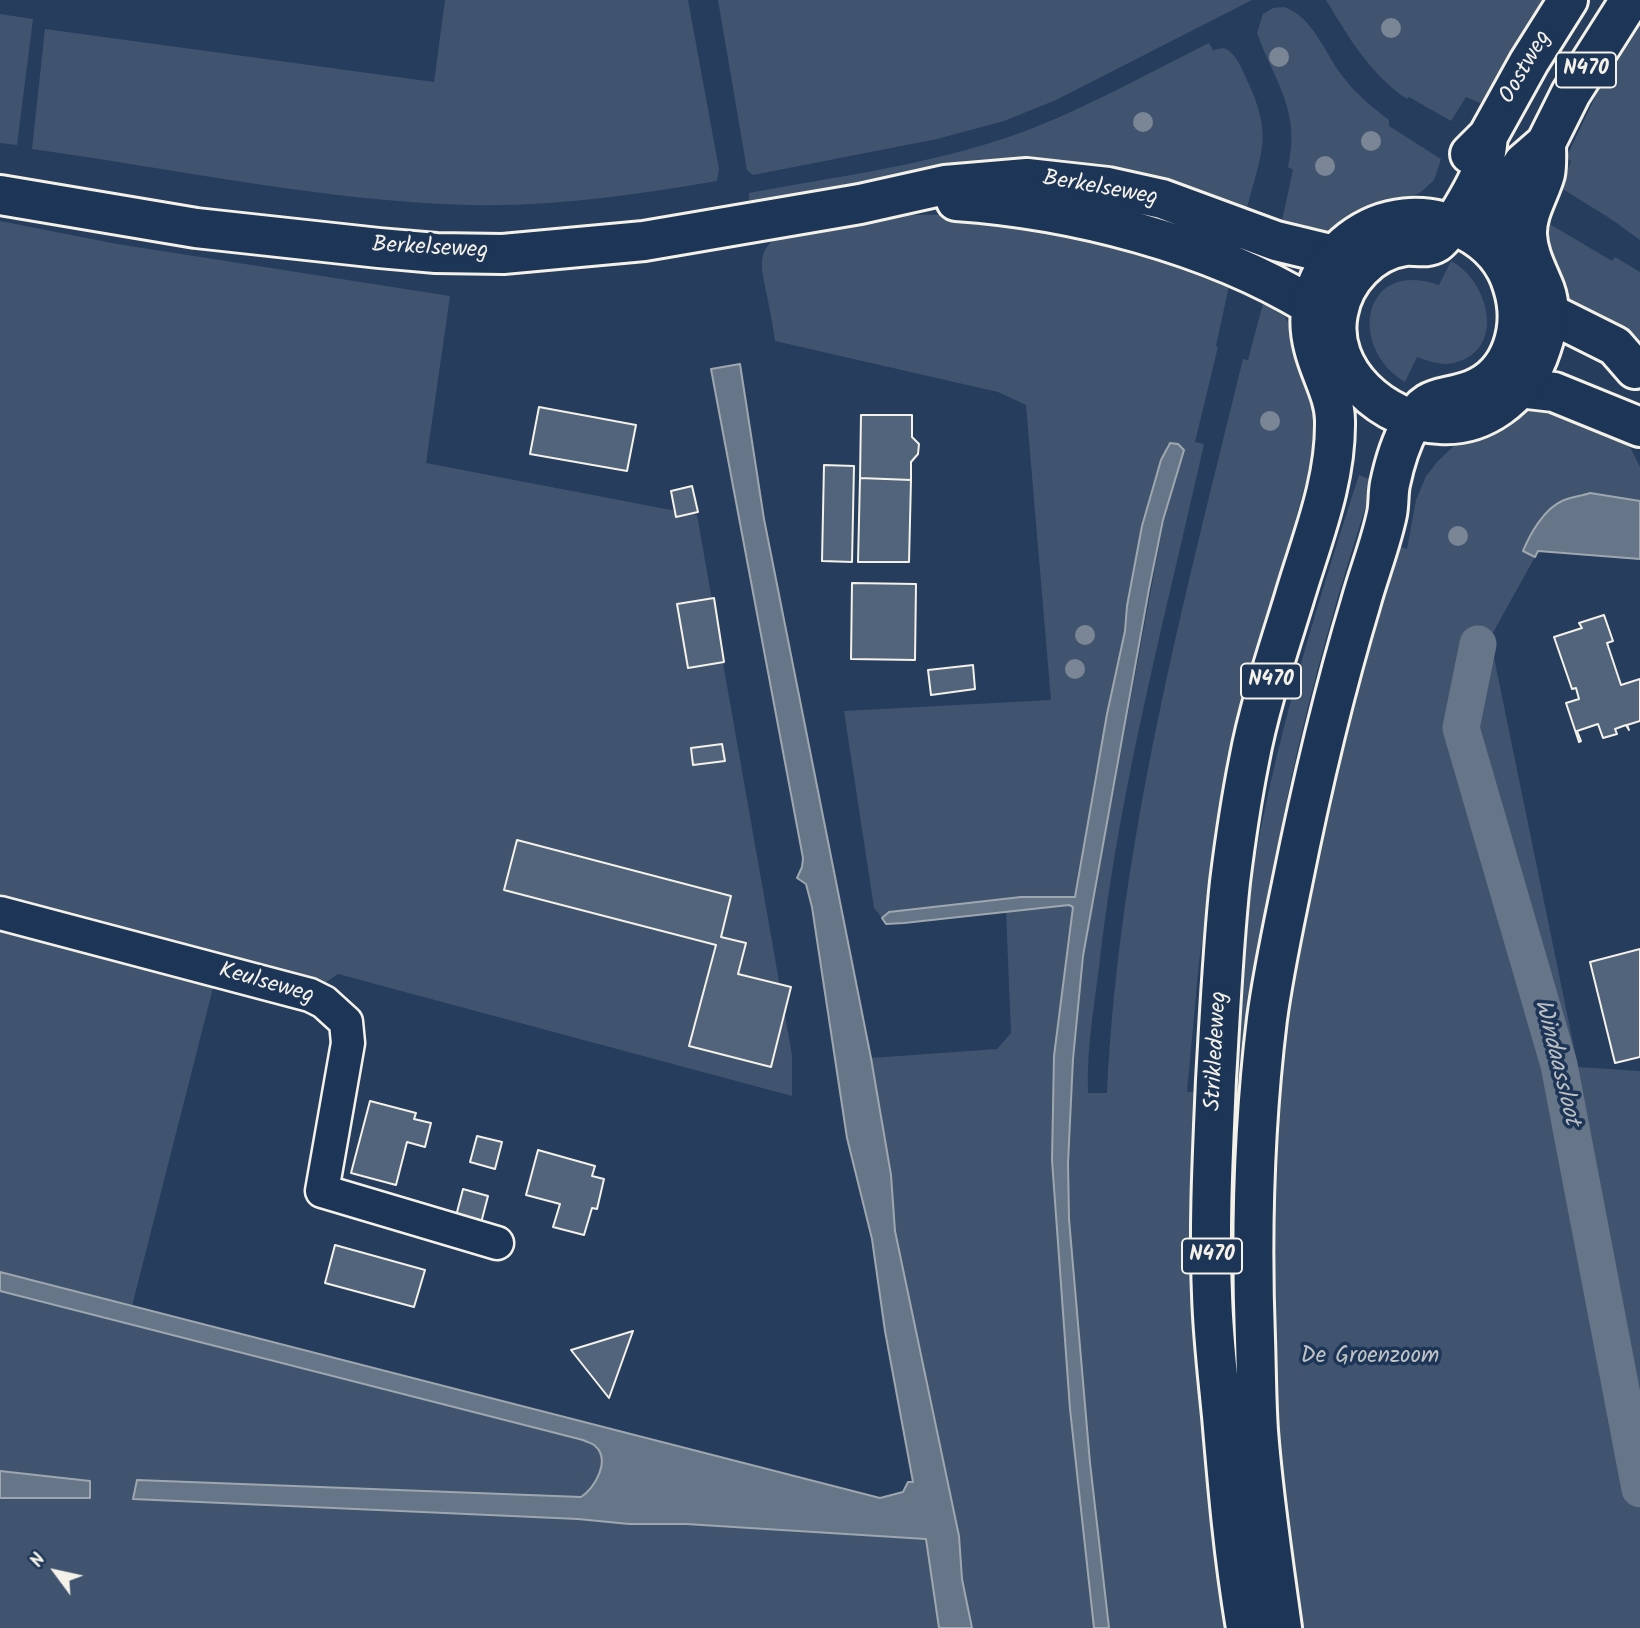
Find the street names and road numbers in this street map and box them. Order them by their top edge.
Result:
street label: Oostweg [1495,26,1559,110]
road number: N470 [1556,52,1616,88]
street label: Berkelseweg [1040,166,1160,214]
street label: Berkelseweg [371,233,489,267]
road number: N470 [1241,664,1301,698]
street label: Keulseweg [215,958,317,1012]
street label: Strikledeweg [1201,991,1235,1111]
road number: N470 [1182,1238,1242,1274]

